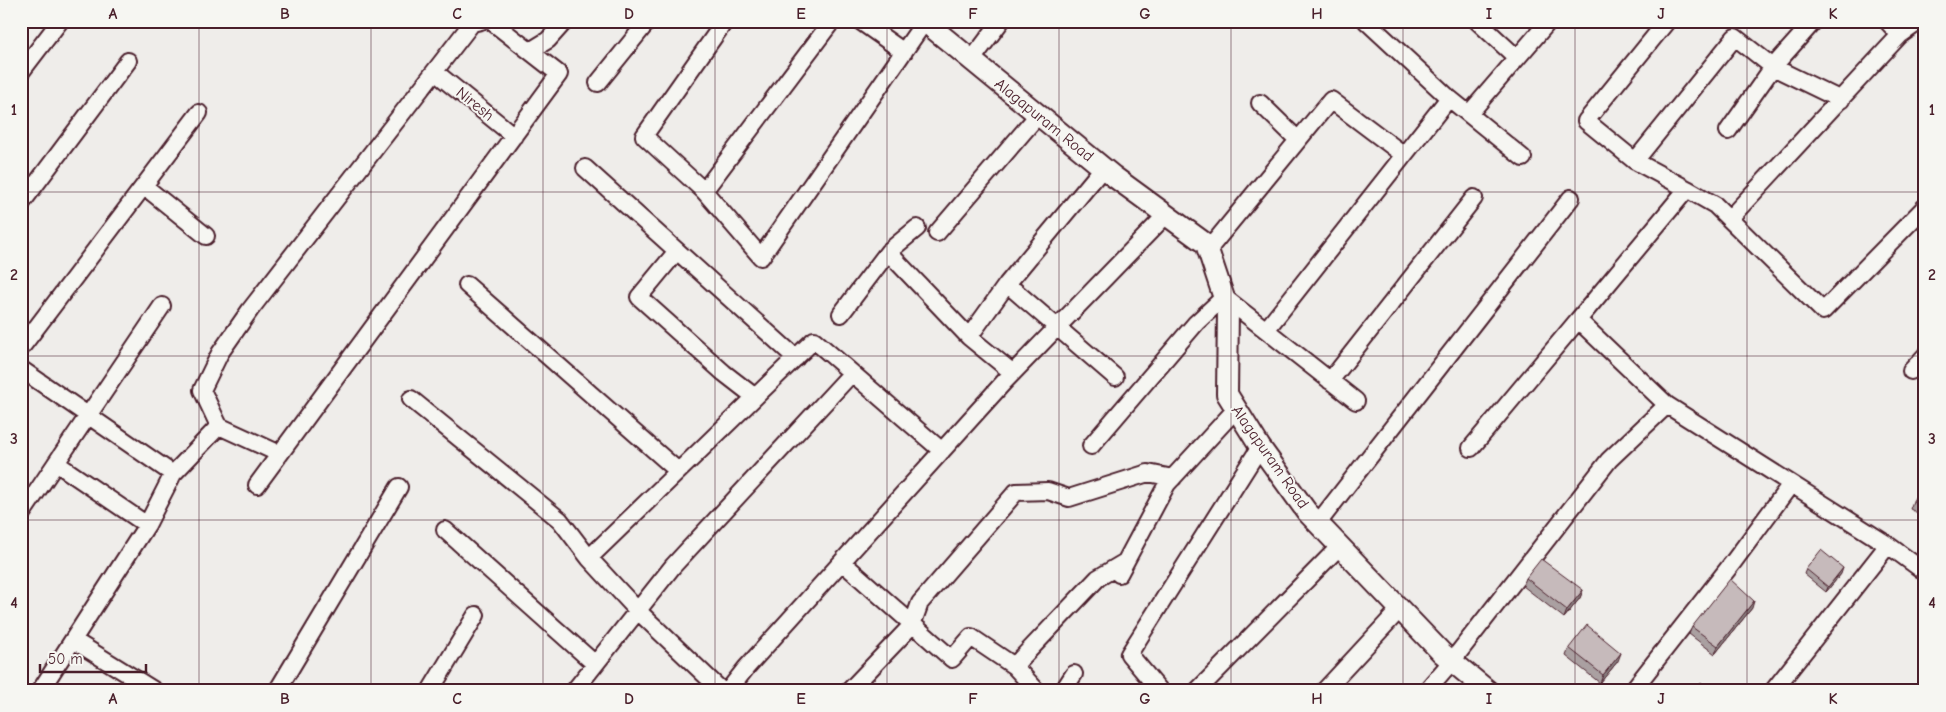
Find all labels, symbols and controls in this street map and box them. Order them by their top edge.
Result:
text: A [109,5,118,23]
text: B [280,5,290,23]
text: C [452,5,462,23]
text: D [624,5,634,23]
text: E [796,5,806,23]
text: F [968,5,978,23]
text: G [1139,5,1151,23]
text: H [1311,5,1323,23]
text: I [1486,5,1492,23]
text: J [1657,5,1665,23]
text: K [1828,5,1838,23]
street label: Alagapuram Road [991,75,1097,165]
street label: Niresh [452,83,498,125]
text: 1 [11,101,17,119]
text: 1 [1929,101,1935,119]
text: 2 [10,266,18,284]
text: 2 [1928,266,1936,284]
street label: Alagapuram Road [1228,402,1312,512]
text: 3 [10,430,18,448]
text: 3 [1928,430,1936,448]
text: 4 [10,594,18,612]
text: 4 [1928,594,1936,612]
scale bar [40,642,146,674]
text: 50 m [48,650,83,668]
text: A [109,690,118,708]
text: B [280,690,290,708]
text: C [452,690,462,708]
text: D [624,690,634,708]
text: E [796,690,806,708]
text: F [968,690,978,708]
text: G [1139,690,1151,708]
text: H [1311,690,1323,708]
text: I [1486,690,1492,708]
text: J [1657,690,1665,708]
text: K [1828,690,1838,708]

